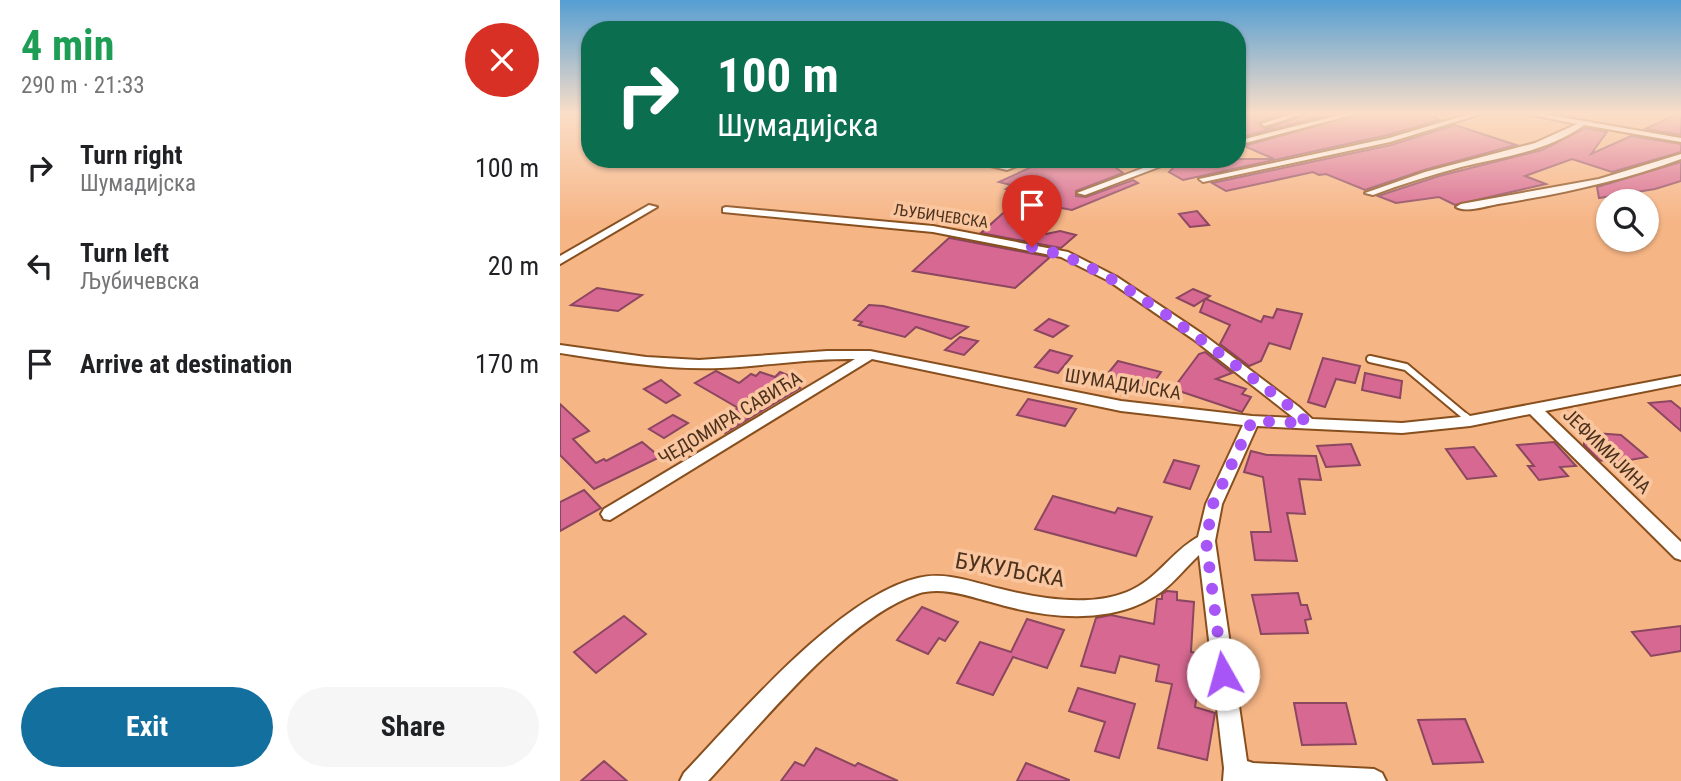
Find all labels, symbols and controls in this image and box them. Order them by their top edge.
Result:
text: 4 min [21,21,114,70]
button: close [465,23,539,97]
text: 100 m [717,47,839,104]
icon: right [602,49,693,140]
text: 290 m · 21:33 [21,72,145,99]
text: Шумадијска [717,106,879,144]
text: Turn right [80,140,182,170]
icon: right [21,149,59,187]
text: 100 m [475,153,539,183]
text: Шумадијска [80,170,196,197]
pin [1002,175,1062,247]
icon: arrive [1013,186,1051,224]
map controls [1596,189,1659,252]
button: search [1596,189,1659,252]
street label: ЉУБИЧЕВСКА [892,200,990,232]
text: Turn left [80,238,169,268]
icon: left [21,247,59,285]
text: 20 m [488,251,539,281]
text: Љубичевска [80,268,200,295]
icon: arrive [21,345,59,383]
text: Arrive at destination [80,349,292,379]
text: 170 m [475,349,539,379]
street label: ШУМАДИЈСКА [1063,363,1183,405]
street label: ЧЕДОМИРА САВИЋА [654,366,806,470]
street label: ЈЕФИМИЈИНА [1558,403,1656,499]
street label: БУКУЉСКА [953,547,1067,593]
position arrow [1186,637,1260,711]
button: Exit [21,687,273,767]
button: Share [287,687,539,767]

